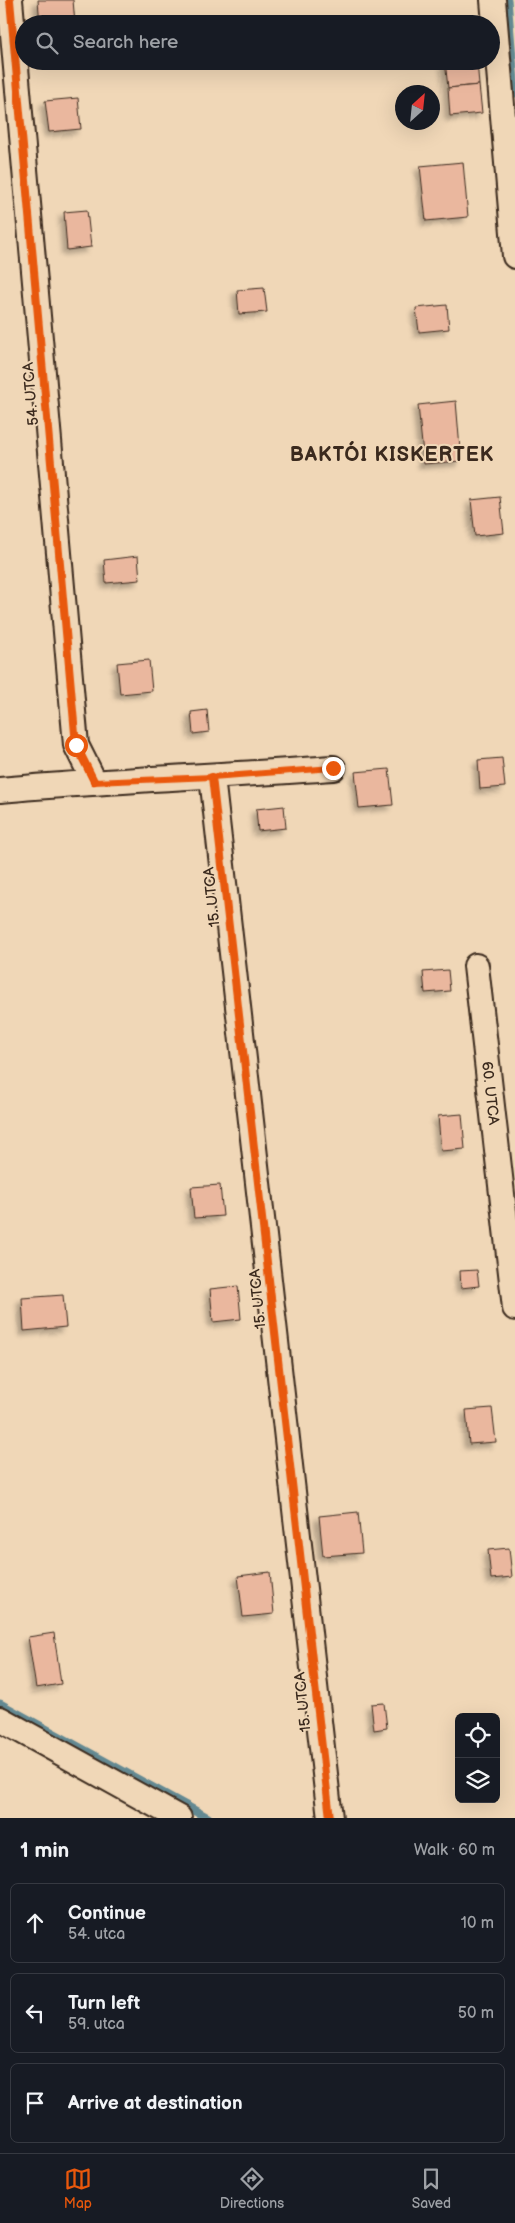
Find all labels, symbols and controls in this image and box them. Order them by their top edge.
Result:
search box [15,15,500,70]
icon: search [33,29,61,57]
text: Search here [73,31,178,54]
north arrow [395,85,440,130]
street label: 54. UTCA [19,361,43,427]
district label: BAKTÓI KISKERTEK [290,440,494,467]
route start [65,734,88,757]
route end [322,757,345,780]
street label: 15. UTCA [199,865,225,928]
street label: 60. UTCA [477,1060,504,1127]
street label: 15. UTCA [245,1267,271,1330]
street label: 15. UTCA [290,1670,316,1733]
map controls [455,1713,500,1803]
button: locate [455,1713,500,1758]
button: layers [455,1758,500,1803]
text: 1 min [20,1838,69,1863]
text: Walk · 60 m [414,1841,495,1860]
text: Continue [68,1902,146,1925]
icon: ahead [21,1909,49,1937]
text: 10 m [461,1914,494,1933]
text: 54. utca [68,1925,125,1944]
text: Turn left [68,1992,140,2015]
icon: left [21,1999,49,2027]
text: 50 m [458,2004,494,2023]
text: 59. utca [68,2015,125,2034]
icon: arrive [21,2089,49,2117]
text: Arrive at destination [68,2092,243,2115]
tab: Map [64,2165,92,2212]
tab: Directions [220,2165,284,2212]
tab: Saved [412,2165,451,2212]

